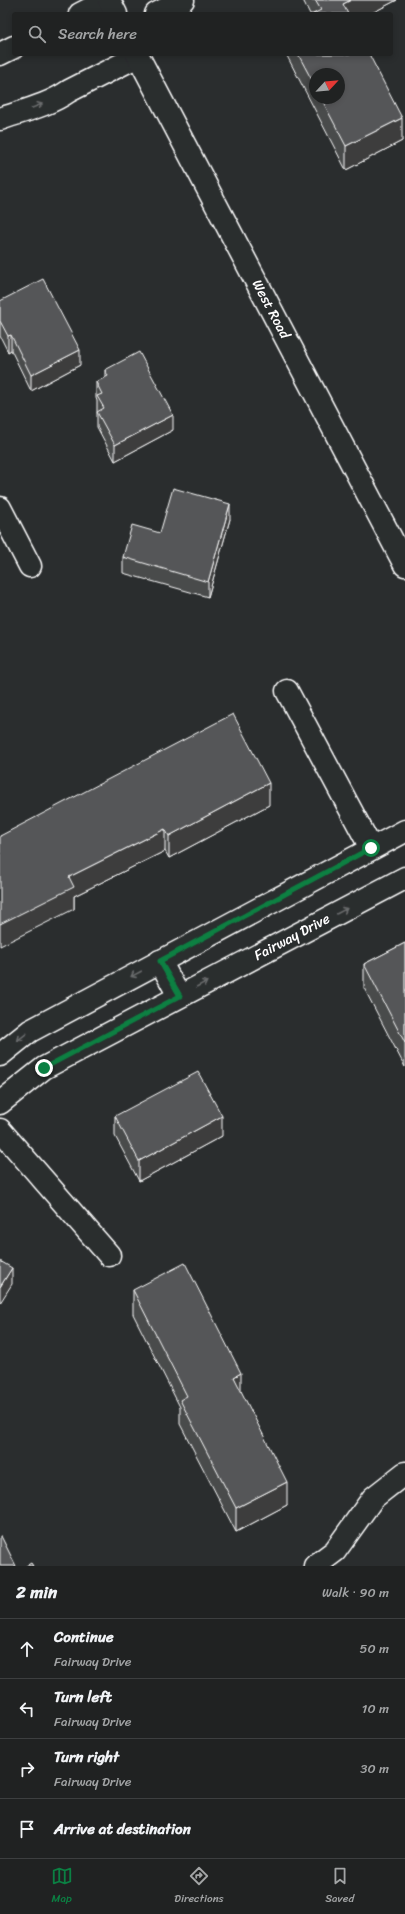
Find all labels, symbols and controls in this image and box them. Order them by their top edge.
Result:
search box [12,12,393,56]
text: Search here [58,21,137,47]
icon: search [26,23,48,45]
north arrow [309,68,345,104]
one-way arrow [31,102,43,110]
street label: West Road [245,275,298,345]
route start [362,839,380,857]
street label: Fairway Drive [249,906,335,968]
one-way arrow [335,907,347,914]
one-way arrow [130,971,142,978]
one-way arrow [195,980,207,988]
one-way arrow [17,1033,28,1041]
route end [35,1059,53,1077]
text: 2 min [16,1577,57,1607]
text: Walk · 90 m [322,1581,389,1604]
text: Continue [54,1624,114,1650]
text: 50 m [359,1637,389,1660]
icon: ahead [16,1638,38,1660]
text: Fairway Drive [54,1650,132,1673]
text: Turn left [54,1684,112,1710]
text: 10 m [362,1697,389,1720]
icon: left [16,1698,38,1720]
text: Fairway Drive [54,1710,132,1733]
text: Turn right [54,1744,119,1770]
text: 30 m [360,1757,389,1780]
icon: right [16,1758,38,1780]
text: Fairway Drive [54,1770,132,1793]
text: Arrive at destination [54,1816,191,1842]
icon: arrive [16,1818,38,1840]
tab: Map [51,1865,73,1908]
tab: Directions [174,1865,224,1908]
tab: Saved [325,1865,354,1908]

